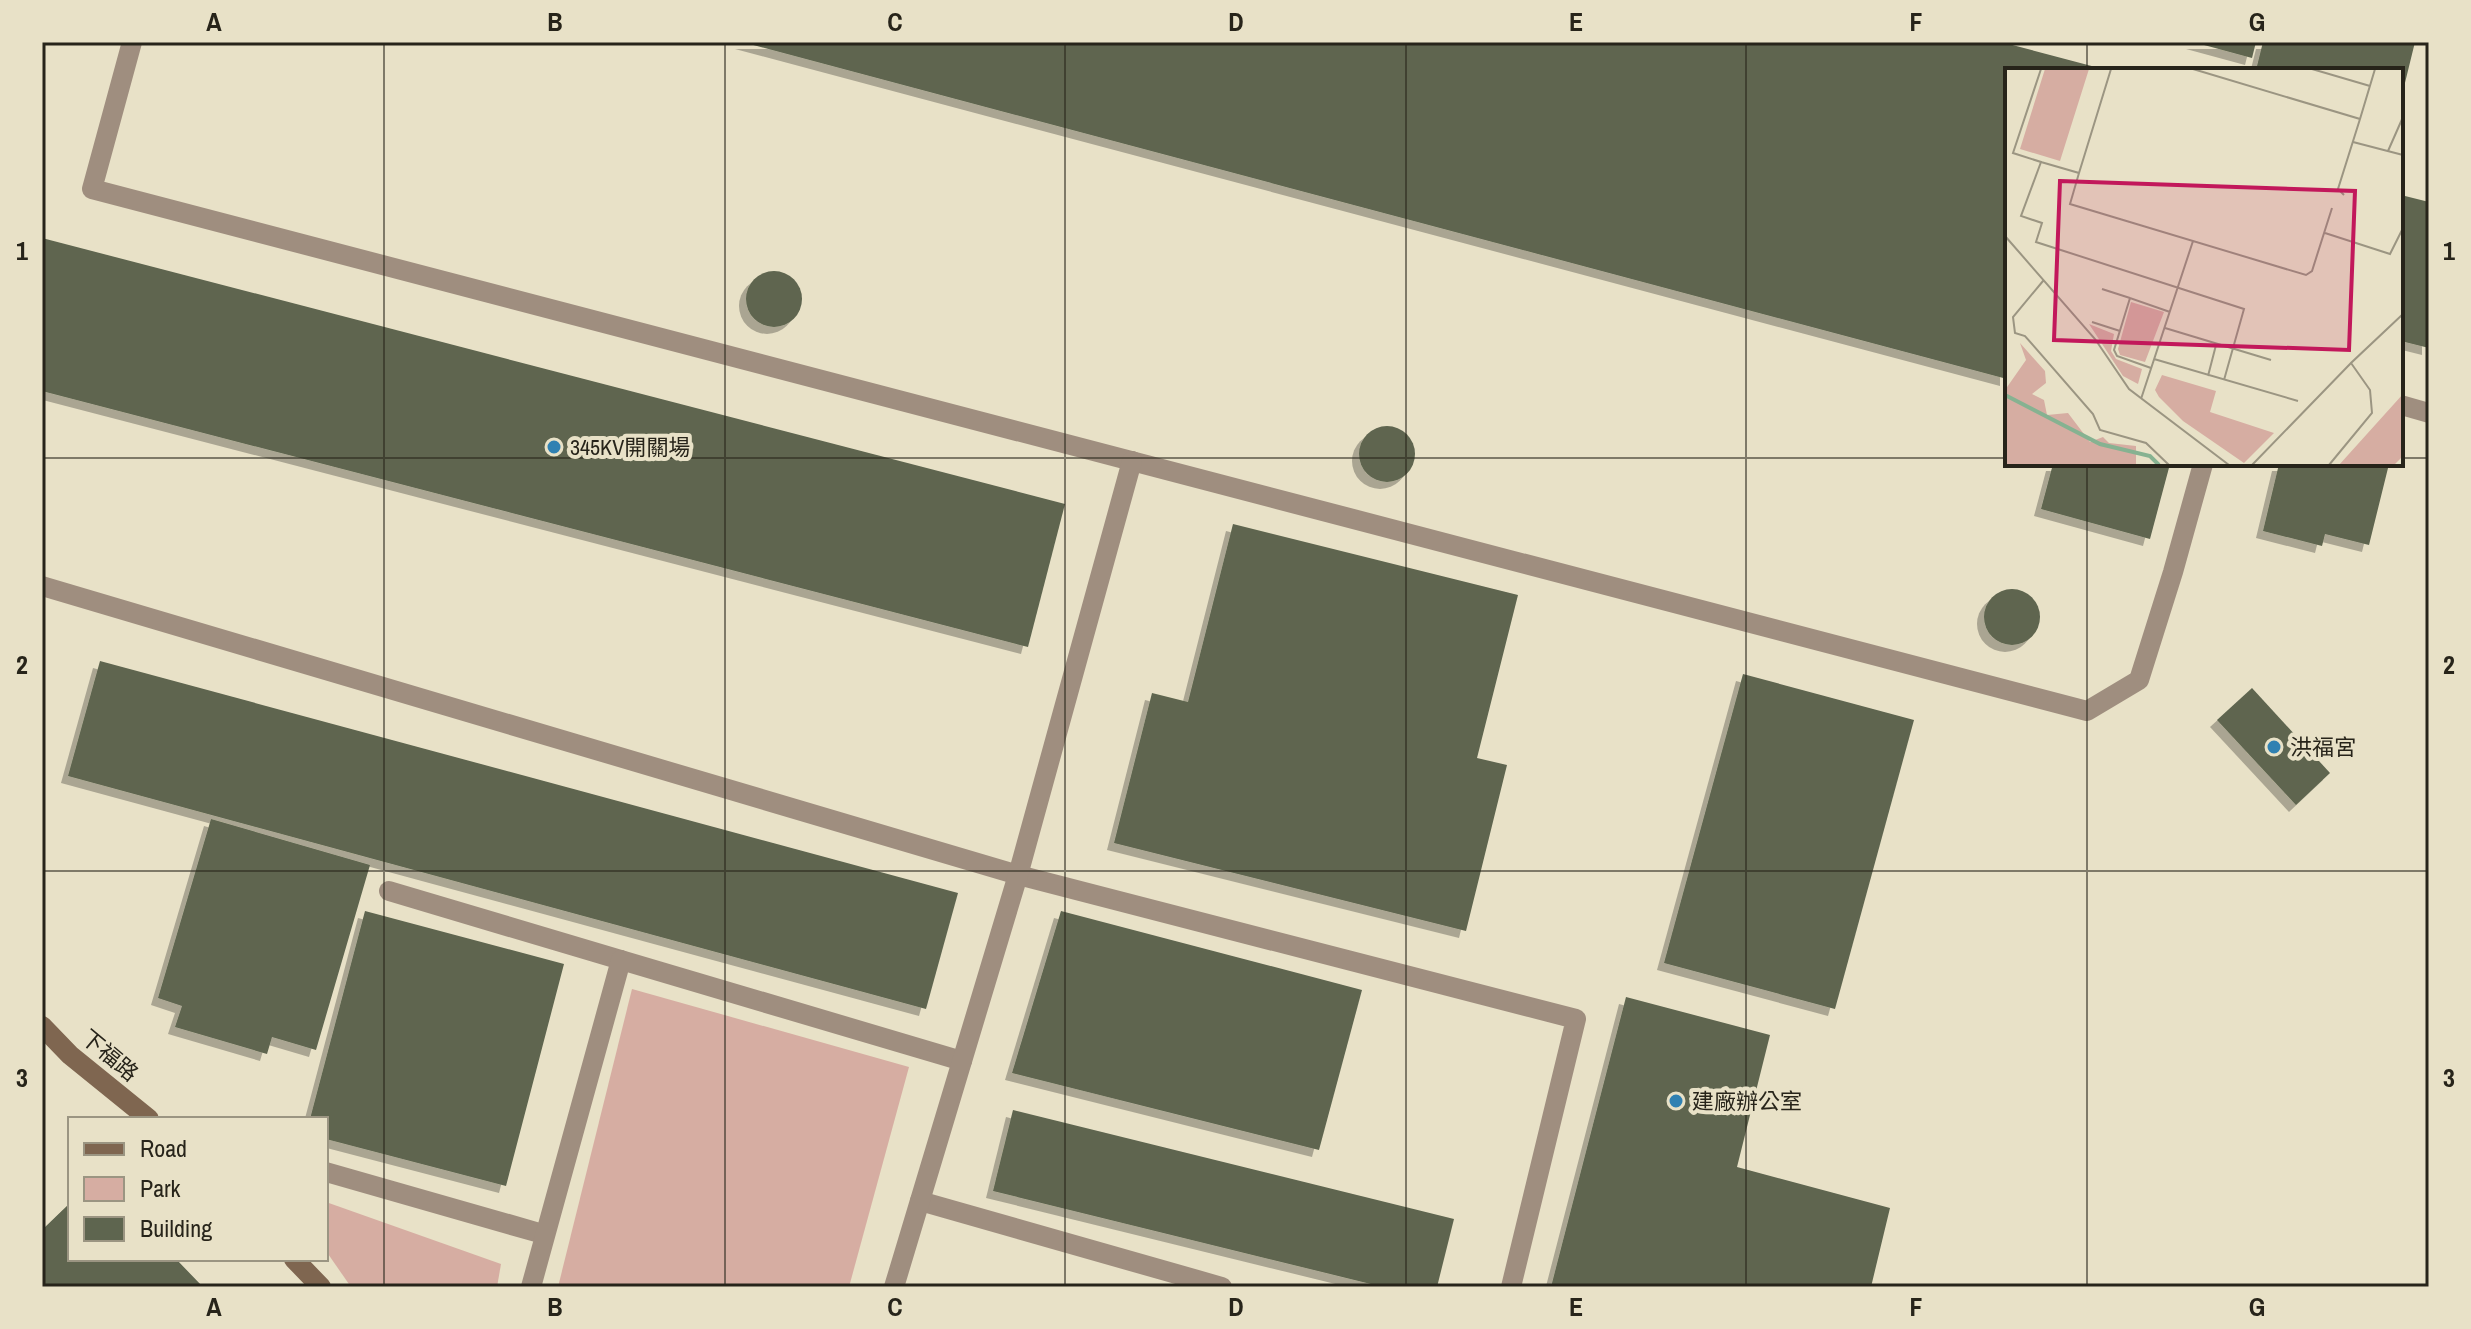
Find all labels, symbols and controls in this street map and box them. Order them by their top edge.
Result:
text: A [206,4,222,39]
text: B [547,4,563,39]
text: C [887,4,903,39]
text: D [1228,4,1244,39]
text: E [1569,4,1583,39]
text: F [1909,4,1923,39]
text: G [2249,4,2265,39]
inset map [2005,68,2403,466]
text: 1 [16,233,28,268]
text: 1 [2443,233,2455,268]
place label: 345KV開關場 [570,432,690,462]
marker: 345KV開關場 [545,438,563,456]
text: 2 [16,647,28,682]
text: 2 [2443,647,2455,682]
place label: 洪福宮 [2290,732,2356,762]
marker: 洪福宮 [2265,738,2283,756]
street label: 下福路 [75,1022,145,1088]
text: 3 [16,1060,28,1095]
text: 3 [2443,1060,2455,1095]
place label: 建廠辦公室 [1692,1086,1802,1116]
marker: 建廠辦公室 [1667,1092,1685,1110]
legend [68,1117,328,1261]
text: Road [140,1132,187,1164]
text: Park [140,1172,181,1204]
text: Building [140,1212,212,1244]
text: A [206,1289,222,1324]
text: B [547,1289,563,1324]
text: C [887,1289,903,1324]
text: D [1228,1289,1244,1324]
text: E [1569,1289,1583,1324]
text: F [1909,1289,1923,1324]
text: G [2249,1289,2265,1324]

